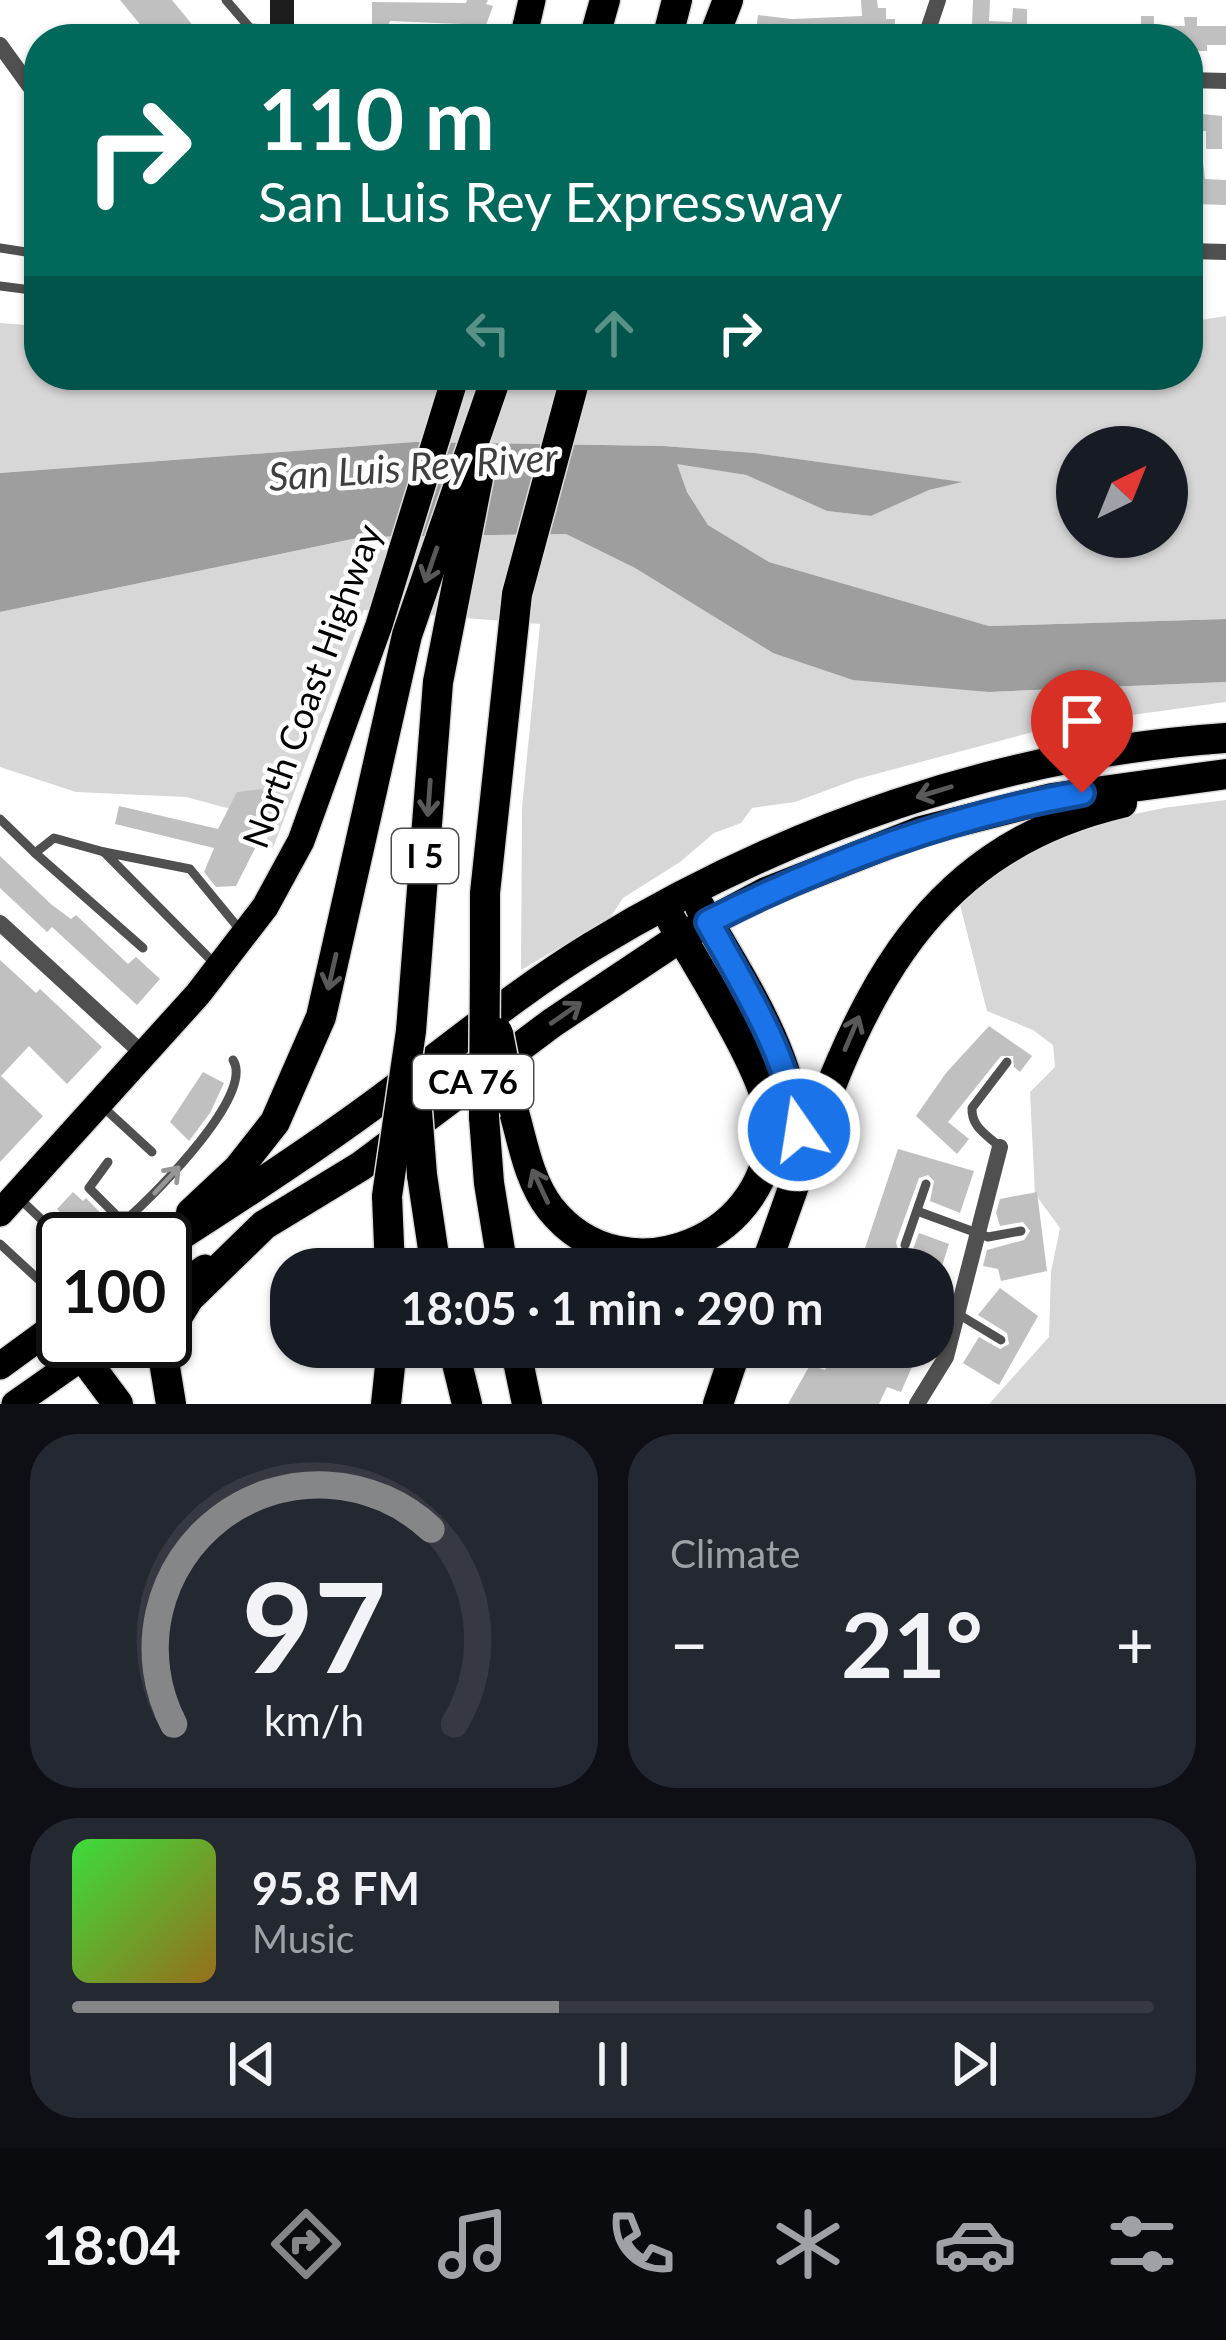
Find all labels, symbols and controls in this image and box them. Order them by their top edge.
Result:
text: 110 m [258,67,495,168]
icon: right [60,72,216,228]
text: San Luis Rey Expressway [258,169,843,234]
icon: left [455,300,521,366]
icon: ahead [581,300,647,366]
icon: right [707,300,773,366]
north arrow [1056,426,1188,558]
map controls [1056,426,1188,558]
water label: San Luis Rey River [267,433,560,499]
street label: North Coast Highway [232,518,390,853]
one-way arrow [419,545,441,583]
pin [1031,670,1133,793]
icon: arrive [1049,688,1115,754]
one-way arrow [418,778,441,817]
one-way arrow [916,782,954,804]
road number: I 5 [392,829,458,883]
one-way arrow [320,953,342,991]
one-way arrow [549,1001,582,1026]
one-way arrow [843,1016,864,1053]
road number: CA 76 [413,1055,533,1109]
position arrow [736,1067,862,1193]
one-way arrow [152,1166,181,1196]
one-way arrow [528,1169,550,1205]
speed limit sign: 100 [36,1212,192,1368]
text: 18:05 · 1 min · 290 m [401,1281,823,1335]
text: Climate [670,1530,800,1576]
text: 97 [242,1550,386,1700]
text: 21° [841,1589,983,1697]
text: − [670,1604,708,1683]
text: + [1116,1604,1154,1683]
text: km/h [264,1694,364,1745]
text: 95.8 FM [252,1861,420,1915]
text: Music [252,1915,354,1961]
icon: previous [219,2031,285,2097]
icon: pause [580,2031,646,2097]
icon: next [941,2031,1007,2097]
icon: directions [264,2202,348,2286]
icon: music [431,2202,515,2286]
icon: phone [599,2202,683,2286]
icon: climate [766,2202,850,2286]
icon: car [933,2202,1017,2286]
icon: filters [1100,2202,1184,2286]
text: 18:04 [42,2212,181,2277]

